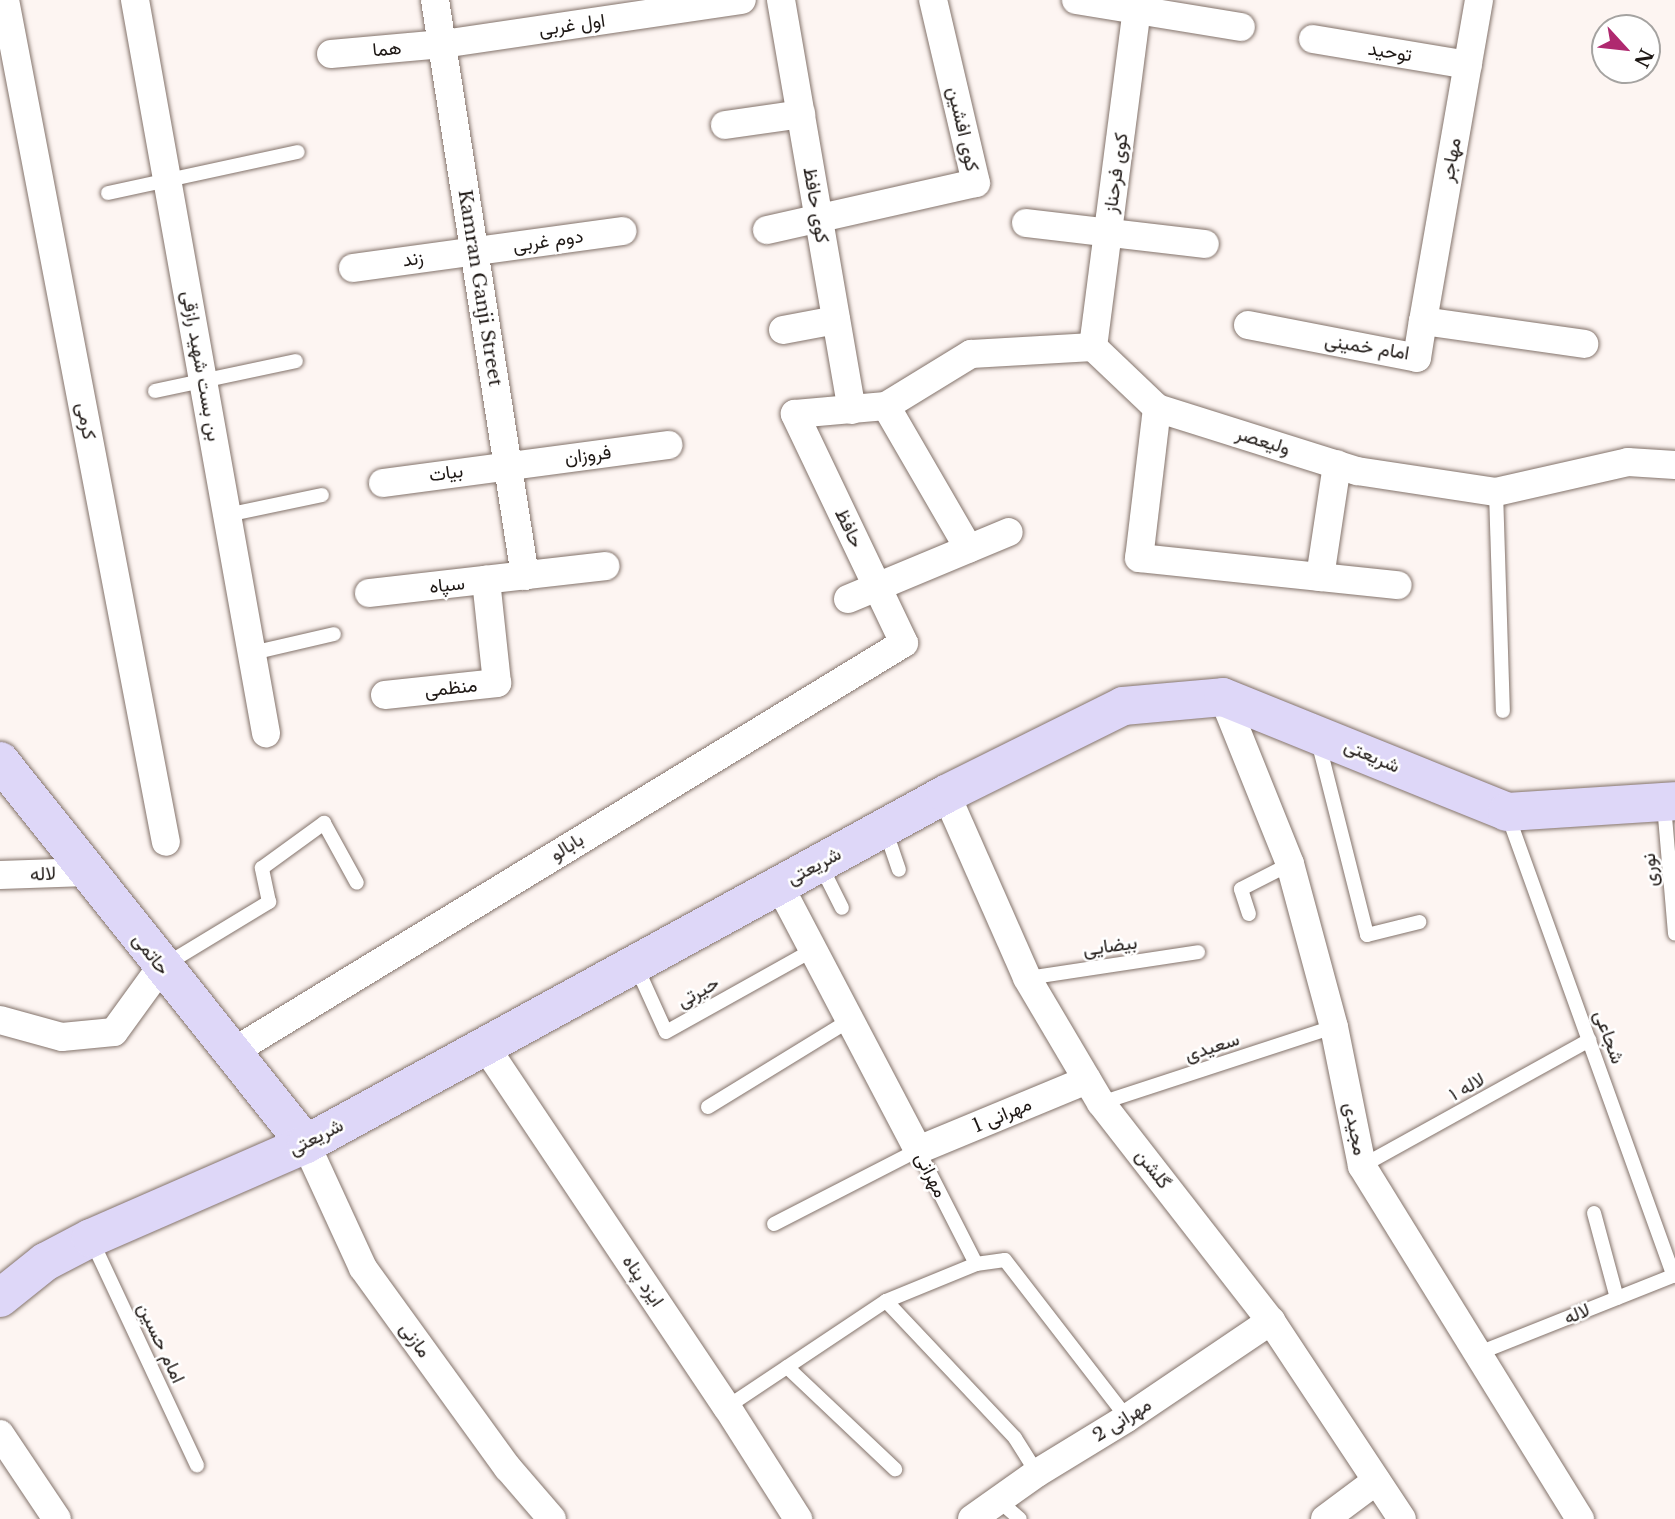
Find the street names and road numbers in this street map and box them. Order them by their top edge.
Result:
street label: اول غربی [537,9,607,41]
street label: هما [372,36,402,62]
street label: توحید [1366,37,1414,67]
street label: کوی افشین [942,84,984,174]
street label: کوی فرحناز [1099,131,1133,215]
street label: مهاجر [1436,136,1466,184]
street label: کوی حافظ [798,165,834,245]
street label: Kamran Ganji Street [453,188,507,388]
street label: دوم غربی [511,225,585,257]
street label: زند [401,246,425,272]
street label: بن بست شهید رازقی [177,289,225,443]
street label: امام خمینی [1323,329,1411,365]
street label: کرمی [71,401,101,441]
street label: ولیعصر [1233,422,1293,460]
street label: فروزان [563,441,613,469]
street label: بیات [428,459,464,487]
street label: حافظ [830,505,868,551]
street label: سپاه [428,572,466,598]
street label: منظمی [424,674,478,702]
street label: شریعتی [1341,734,1403,778]
street label: بابالو [546,828,588,866]
street label: شریعتی [783,842,845,890]
street label: نوری [1637,852,1663,888]
street label: لاله [30,862,56,886]
street label: حاتمی [128,928,174,980]
street label: بیضایی [1081,931,1139,961]
street label: حیرتی [673,971,723,1013]
street label: شجاعی [1589,1007,1629,1067]
street label: سعیدی [1182,1027,1242,1067]
street label: لاله ۱ [1445,1068,1489,1106]
street label: مهرانی 1 [969,1092,1035,1138]
street label: مجیدی [1339,1101,1371,1157]
street label: شریعتی [285,1114,347,1160]
street label: گلشن [1130,1145,1176,1193]
street label: مهرانی [910,1149,952,1201]
street label: ایزد پناه [617,1251,669,1311]
street label: امام حسین [132,1299,190,1387]
street label: لاله [1561,1299,1593,1329]
street label: مازنی [395,1318,435,1362]
street label: مهرانی 2 [1088,1393,1156,1447]

